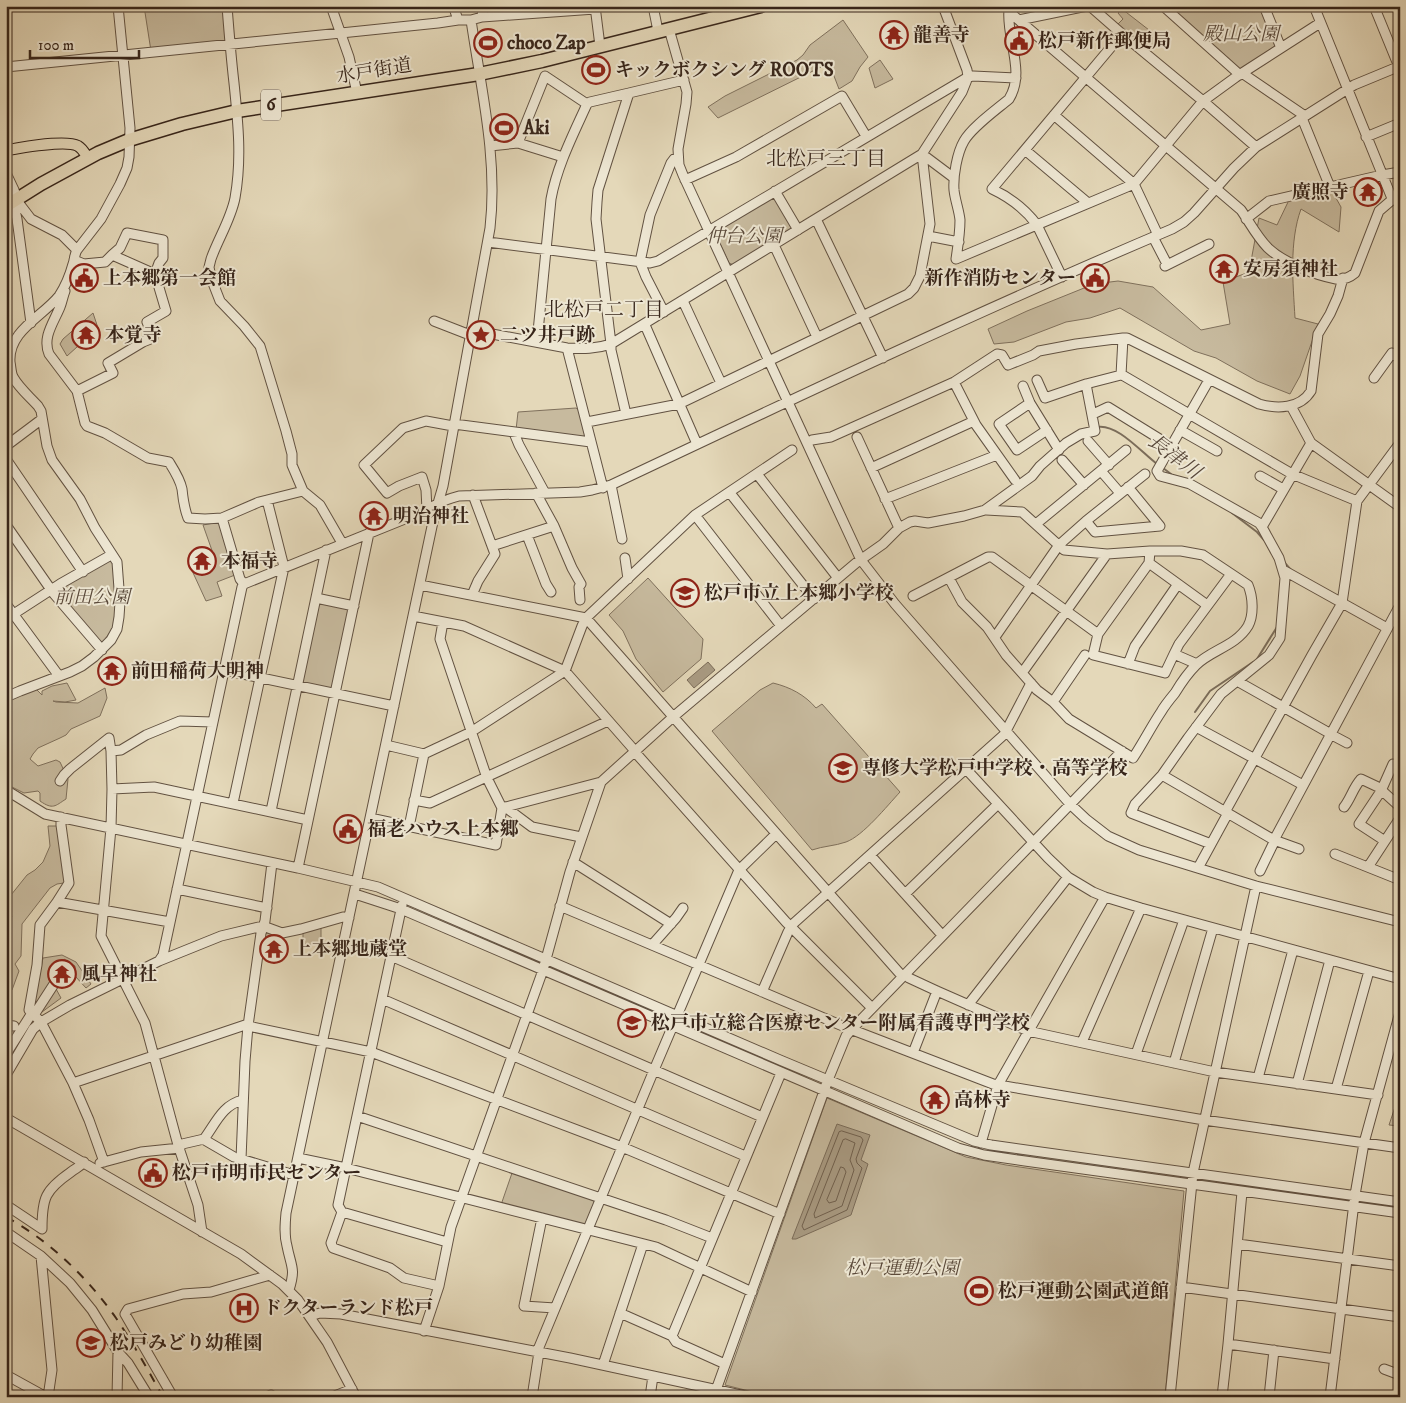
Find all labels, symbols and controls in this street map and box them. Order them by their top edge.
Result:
temple icon: 龍善寺 [879,20,909,50]
park label: 殿山公園 [1203,23,1282,46]
place label: 龍善寺 [913,24,970,47]
public building icon: 松戸新作郵便局 [1004,26,1034,56]
scale bar [30,28,139,60]
sports icon: choco Zap [473,28,503,58]
place label: 松戸新作郵便局 [1038,30,1171,53]
place label: choco Zap [507,32,586,55]
text: 100 m [38,36,74,55]
street label: 水戸街道 [335,54,413,88]
sports icon: キックボクシング ROOTS [581,55,611,85]
place label: キックボクシング ROOTS [615,59,834,82]
road number: 6 [261,90,281,120]
sports icon: Aki [489,113,519,143]
place label: Aki [522,117,550,140]
district label: 北松戸三丁目 [766,147,886,172]
temple icon: 廣照寺 [1353,177,1383,207]
place label: 廣照寺 [1292,181,1349,204]
park label: 仲台公園 [706,225,785,248]
temple icon: 安房須神社 [1209,254,1239,284]
place label: 安房須神社 [1243,258,1338,281]
public building icon: 上本郷第一会館 [69,263,99,293]
public building icon: 新作消防センター [1080,263,1110,293]
place label: 上本郷第一会館 [103,267,236,290]
place label: 新作消防センター [925,267,1076,290]
district label: 北松戸二丁目 [544,298,664,323]
temple icon: 本覚寺 [71,320,101,350]
place icon: 二ツ井戸跡 [466,320,496,350]
place label: 本覚寺 [105,324,162,347]
place label: 二ツ井戸跡 [500,324,595,347]
water label: 長津川 [1143,429,1207,486]
temple icon: 明治神社 [359,501,389,531]
place label: 明治神社 [393,505,469,528]
temple icon: 本福寺 [187,546,217,576]
place label: 本福寺 [221,550,278,573]
school or university icon: 松戸市立上本郷小学校 [670,578,700,608]
place label: 松戸市立上本郷小学校 [704,582,894,605]
park label: 前田公園 [54,586,133,609]
temple icon: 前田稲荷大明神 [97,656,127,686]
place label: 前田稲荷大明神 [131,660,264,683]
school or university icon: 専修大学松戸中学校・高等学校 [828,753,858,783]
place label: 専修大学松戸中学校・高等学校 [862,757,1128,780]
public building icon: 福老ハウス上本郷 [333,814,363,844]
place label: 福老ハウス上本郷 [367,818,519,841]
temple icon: 上本郷地蔵堂 [259,934,289,964]
place label: 上本郷地蔵堂 [293,938,407,961]
temple icon: 風早神社 [47,959,77,989]
place label: 風早神社 [81,963,157,986]
school or university icon: 松戸市立総合医療センター附属看護専門学校 [617,1008,647,1038]
place label: 松戸市立総合医療センター附属看護専門学校 [651,1012,1030,1035]
temple icon: 高林寺 [920,1085,950,1115]
place label: 高林寺 [954,1089,1011,1112]
public building icon: 松戸市明市民センター [138,1158,168,1188]
place label: 松戸市明市民センター [172,1162,361,1185]
park label: 松戸運動公園 [845,1257,962,1280]
sports icon: 松戸運動公園武道館 [964,1276,994,1306]
place label: 松戸運動公園武道館 [998,1280,1169,1303]
hospital icon: ドクターランド松戸 [229,1293,259,1323]
place label: ドクターランド松戸 [263,1297,433,1320]
school or university icon: 松戸みどり幼稚園 [76,1328,106,1358]
place label: 松戸みどり幼稚園 [110,1332,262,1355]

